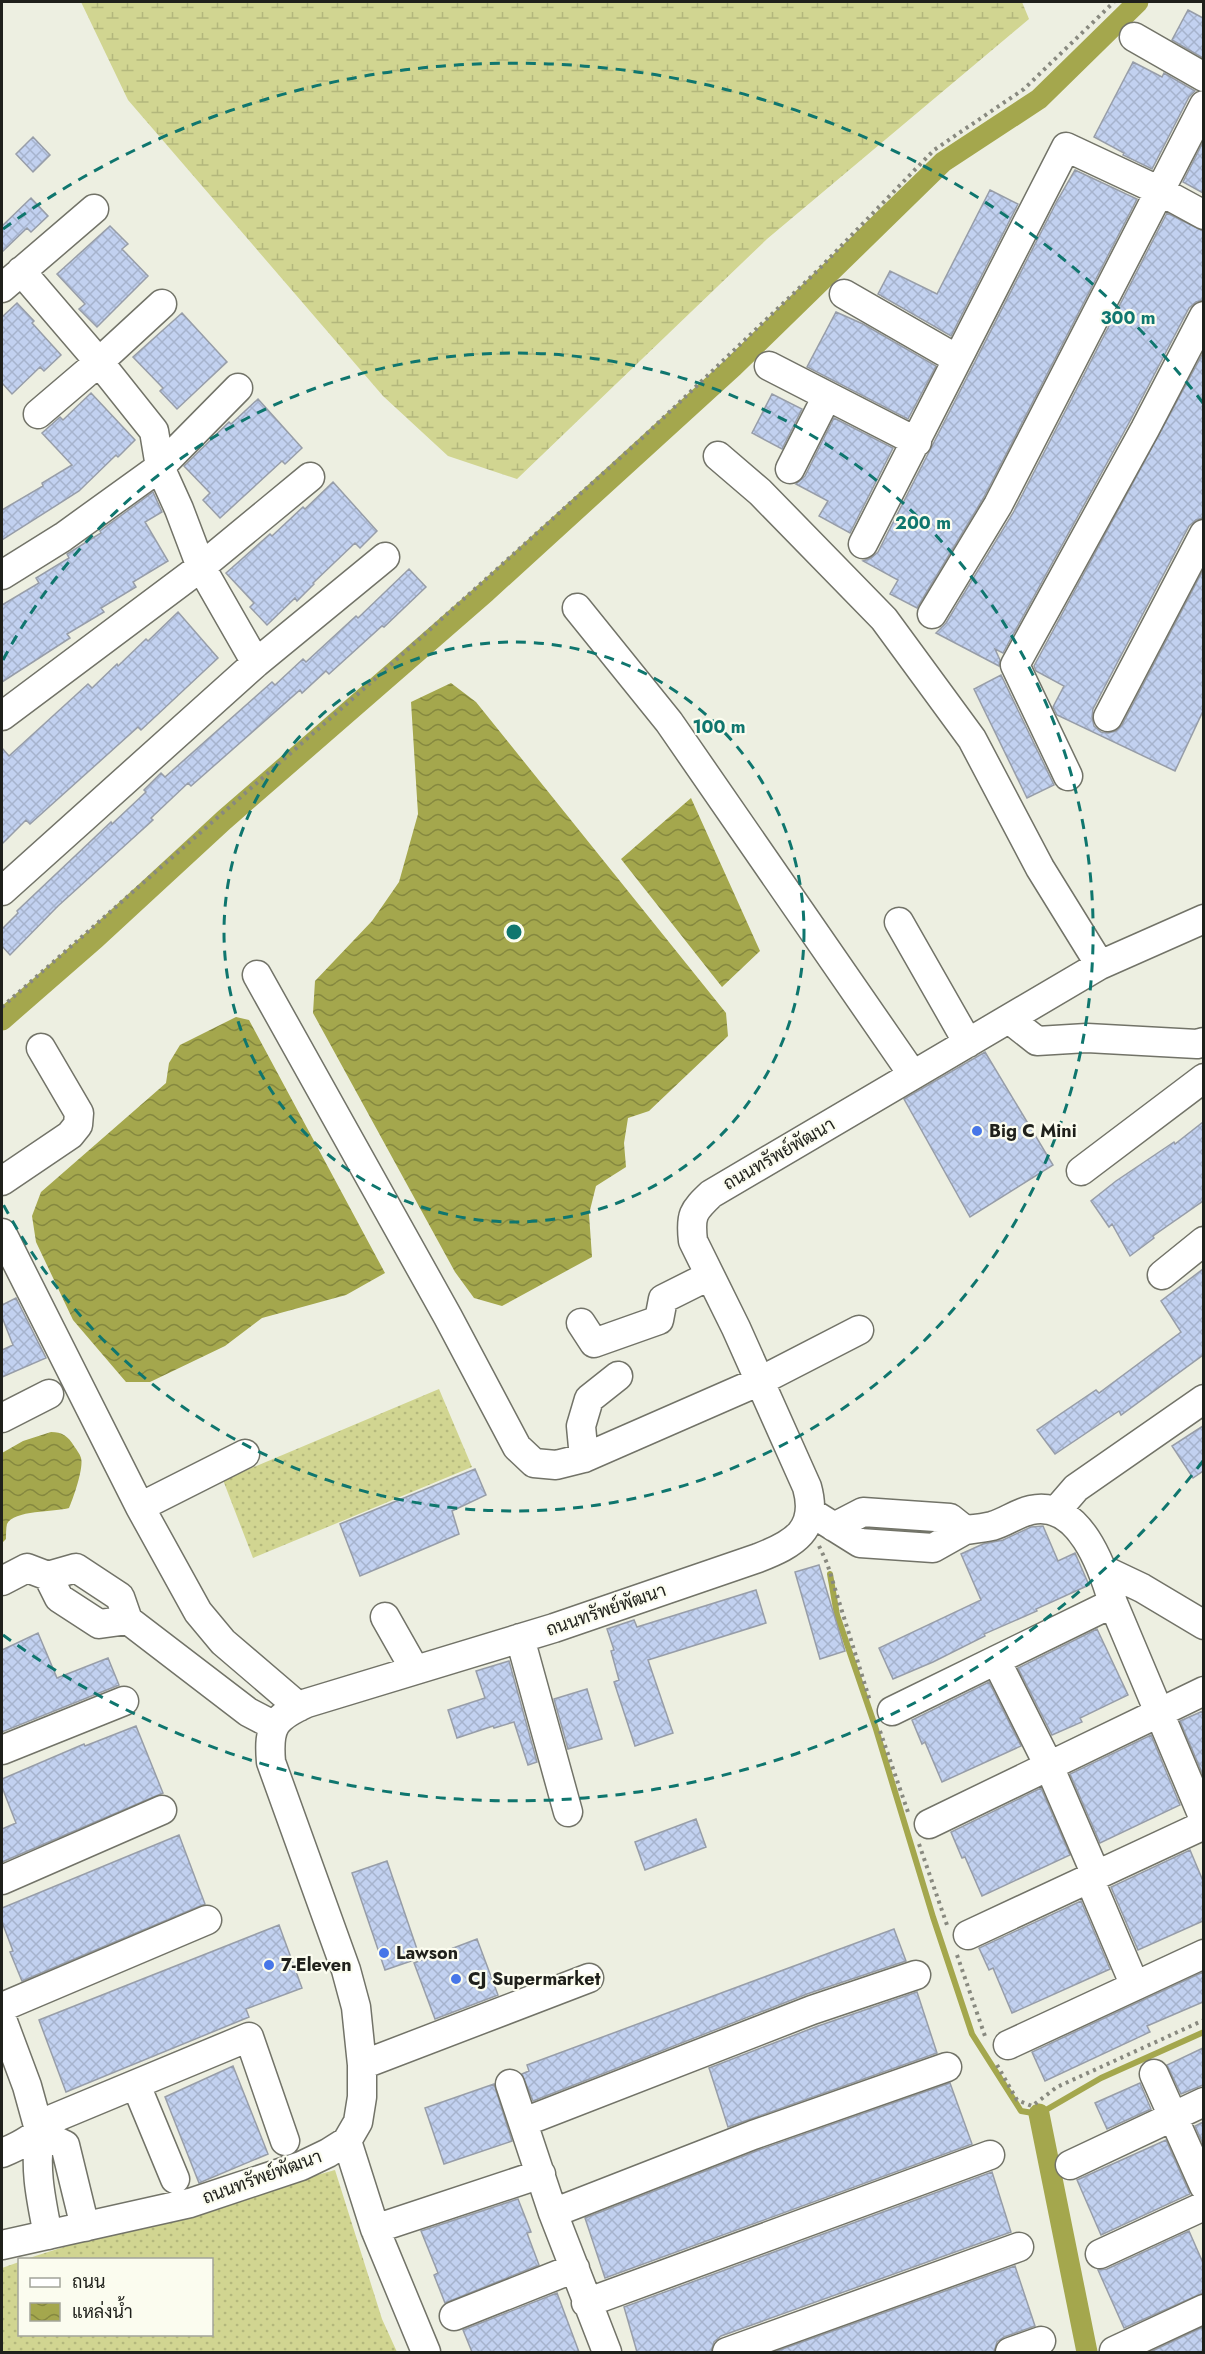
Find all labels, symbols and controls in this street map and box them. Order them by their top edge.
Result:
text: 300 m [1100,305,1156,331]
text: 200 m [895,510,951,536]
text: 100 m [692,714,746,740]
centre of rings [504,922,524,942]
street label: ถนนทรัพย์พัฒนา [718,1111,840,1197]
place label: Big C Mini [989,1118,1077,1144]
marker: Big C Mini [970,1124,984,1138]
street label: ถนนทรัพย์พัฒนา [543,1577,669,1643]
place label: Lawson [396,1940,458,1966]
marker: Lawson [377,1946,391,1960]
place label: 7-Eleven [281,1952,352,1978]
marker: 7-Eleven [262,1958,276,1972]
place label: CJ Supermarket [468,1966,601,1992]
marker: CJ Supermarket [449,1972,463,1986]
street label: ถนนทรัพย์พัฒนา [199,2143,325,2211]
legend [18,2258,213,2336]
text: ถนน [72,2269,105,2295]
text: แหล่งน้ำ [72,2296,133,2325]

